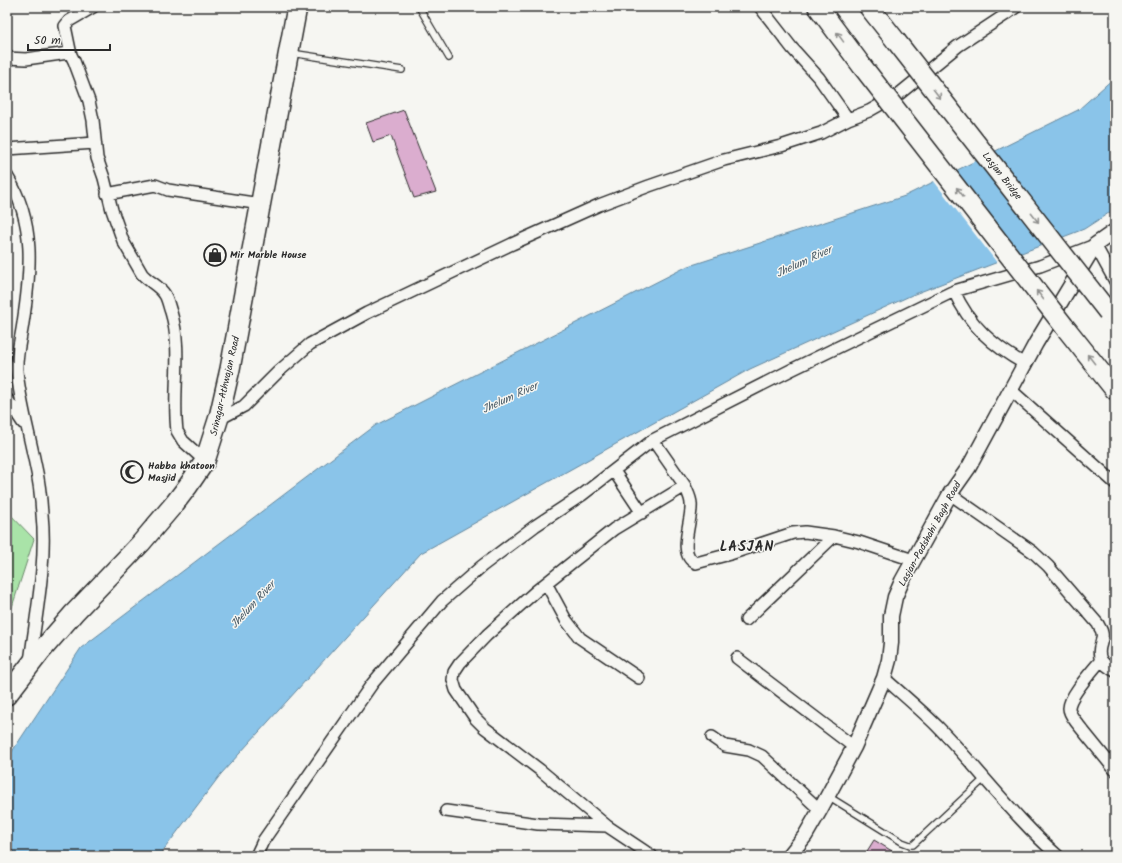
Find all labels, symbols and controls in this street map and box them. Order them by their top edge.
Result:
scale bar [28,26,110,52]
text: 50 m [34,31,61,50]
one-way arrow [836,31,844,42]
one-way arrow [933,88,942,99]
street label: Lasjan Bridge [978,149,1026,204]
one-way arrow [956,187,965,198]
one-way arrow [1030,213,1039,224]
water label: Jhelum River [773,240,837,283]
shop icon: Mir Marble House [202,242,228,268]
place label: Mir Marble House [230,247,307,263]
one-way arrow [1036,289,1045,300]
street label: Srinagar-Athwajan Road [206,334,244,437]
one-way arrow [1086,354,1095,365]
water label: Jhelum River [479,376,543,419]
place label: Habba khatoon Masjid [148,458,215,486]
mosque icon: Habba khatoon Masjid [119,459,145,485]
street label: Lasjan-Padshahi Bagh Road [894,478,966,589]
district label: LASJAN [720,536,774,558]
water label: Jhelum River [226,575,281,633]

